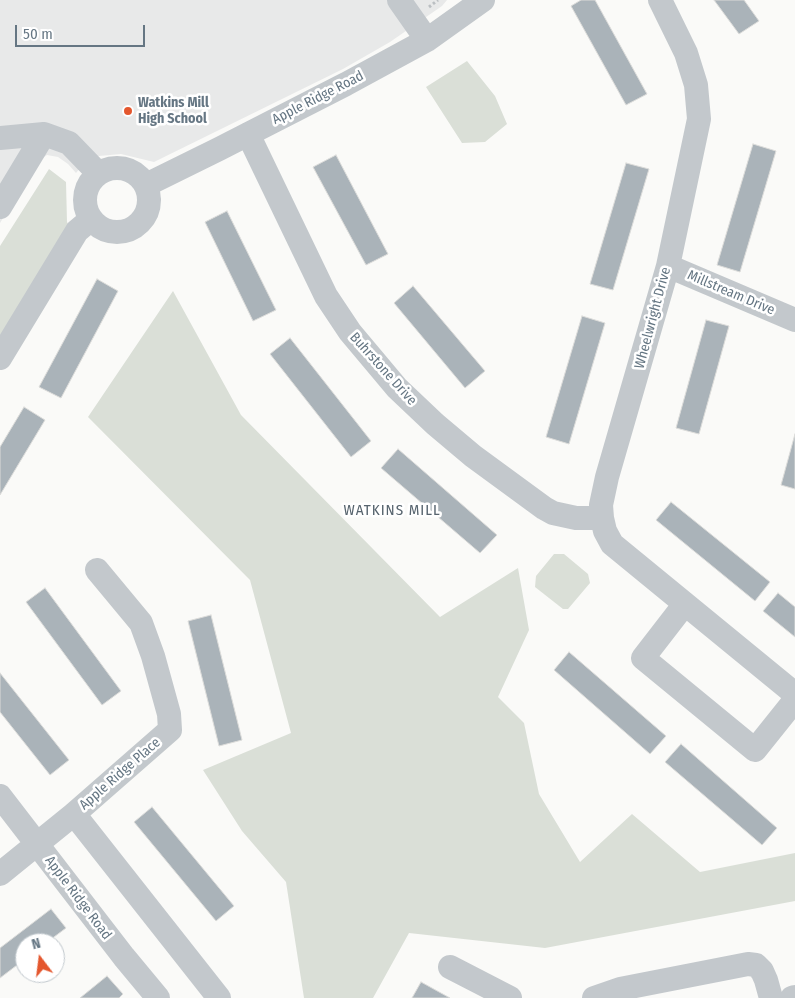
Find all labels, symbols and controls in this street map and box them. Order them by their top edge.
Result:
scale bar [18,15,148,47]
text: 50 m [23,25,53,43]
street label: Apple Ridge Road [269,68,367,128]
place label: Watkins Mill High School [138,95,209,128]
marker: Watkins Mill High School [122,105,134,117]
street label: Wheelwright Drive [631,265,675,371]
street label: Millstream Drive [685,267,777,319]
street label: Buhrstone Drive [346,329,420,409]
district label: WATKINS MILL [342,502,442,520]
street label: Apple Ridge Place [76,734,164,814]
street label: Apple Ridge Road [41,853,115,943]
north arrow [15,933,65,983]
text: N [30,935,42,953]

